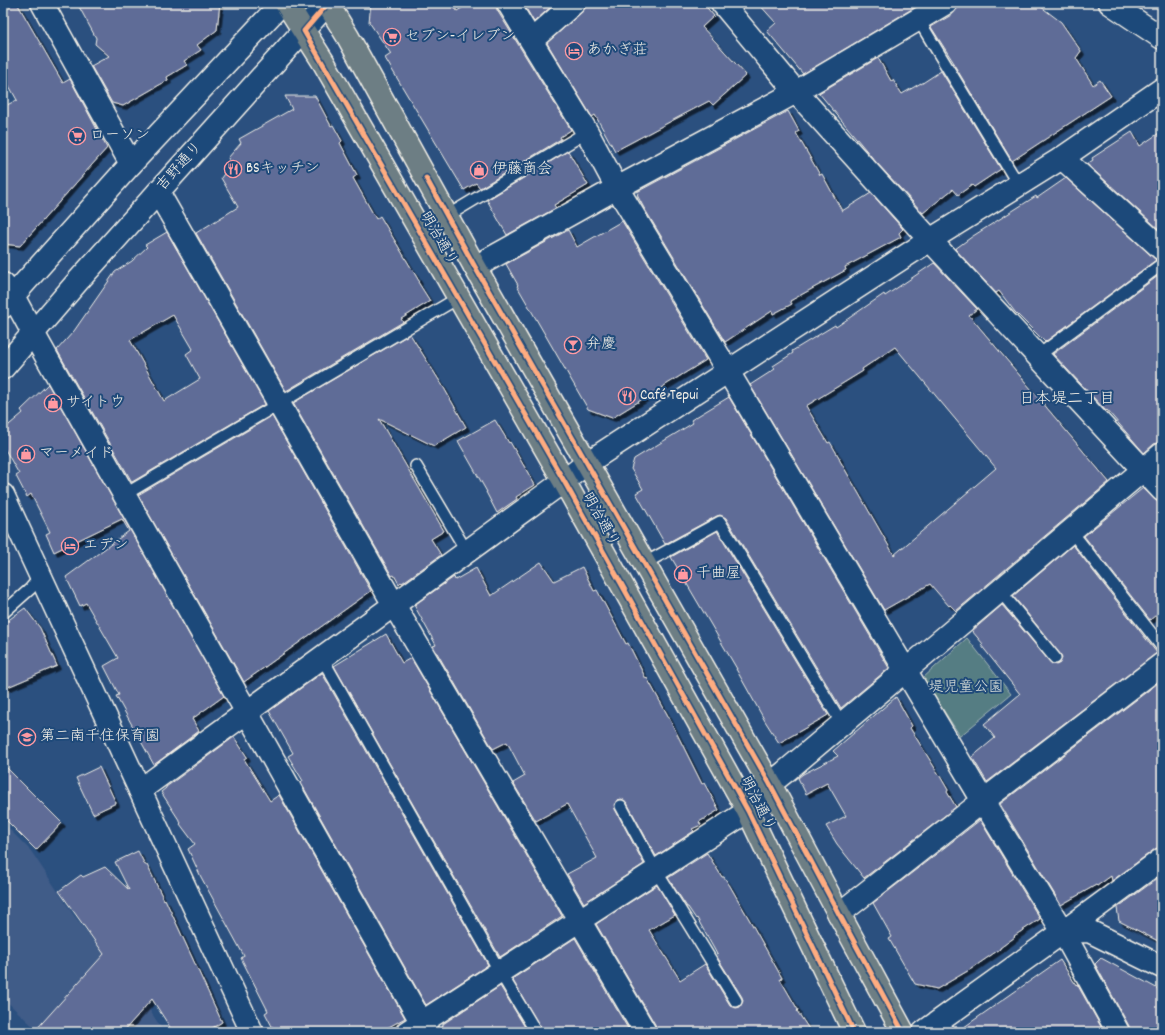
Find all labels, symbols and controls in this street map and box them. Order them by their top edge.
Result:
place label: セブン-イレブン [405,26,515,48]
supermarket icon: セブン-イレブン [382,27,402,47]
place label: あかぎ荘 [587,40,647,62]
hotel icon: あかぎ荘 [564,41,584,61]
place label: ローソン [90,125,150,147]
supermarket icon: ローソン [67,126,87,146]
street label: 吉野通り [152,137,208,197]
place label: BSキッチン [246,158,320,180]
restaurant icon: BSキッチン [223,159,243,179]
place label: 伊藤商会 [492,159,552,181]
shop icon: 伊藤商会 [469,160,489,180]
street label: 明治通り [413,208,463,270]
place label: 弁慶 [586,334,616,356]
bar icon: 弁慶 [563,335,583,355]
place label: Café Tepui [640,385,699,407]
restaurant icon: Café Tepui [617,386,637,406]
district label: 日本堤二丁目 [1019,388,1115,411]
place label: サイトウ [66,392,125,414]
shop icon: サイトウ [43,393,63,413]
place label: マーメイド [39,443,114,465]
shop icon: マーメイド [16,444,36,464]
street label: 明治通り [576,488,624,552]
place label: エデン [83,535,129,557]
hotel icon: エデン [60,536,80,556]
place label: 千曲屋 [696,563,741,585]
shop icon: 千曲屋 [673,564,693,584]
park label: 堤児童公園 [928,677,1004,699]
place label: 第二南千住保育園 [40,726,160,748]
school or university icon: 第二南千住保育園 [17,727,37,747]
street label: 明治通り [734,772,780,836]

